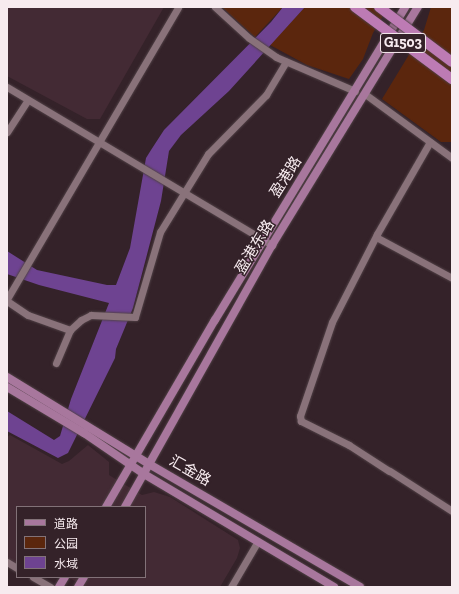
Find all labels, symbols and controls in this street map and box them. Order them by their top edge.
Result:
road number: G1503 [379,31,427,55]
street label: 盈港路 [266,153,306,201]
street label: 盈港东路 [232,217,278,277]
street label: 汇金路 [166,452,214,490]
legend [16,506,146,578]
text: 道路 [54,517,78,531]
text: 公园 [54,537,78,551]
text: 水域 [54,557,78,571]

